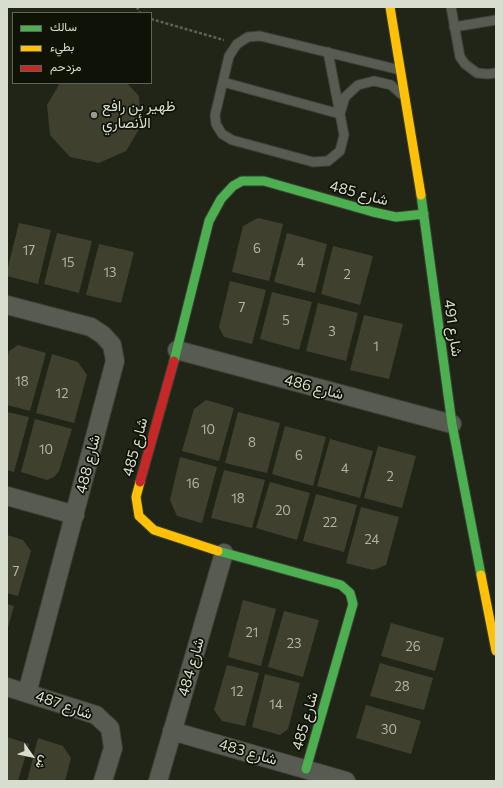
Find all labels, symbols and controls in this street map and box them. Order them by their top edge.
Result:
legend [12,12,152,84]
text: سالك [50,19,77,33]
text: بطيء [50,39,74,53]
text: مزدحم [50,59,81,73]
place label: ظهير بن رافع الأنصاري [102,97,175,132]
marker: ظهير بن رافع الأنصاري [89,110,99,120]
street label: شارع 485 [328,177,390,209]
house number: 6 [253,241,261,257]
house number: 17 [23,243,35,259]
house number: 15 [61,255,75,271]
house number: 4 [297,255,305,271]
house number: 13 [104,265,116,281]
house number: 2 [343,267,351,283]
street label: شارع 491 [440,298,466,358]
house number: 7 [239,300,245,316]
house number: 5 [282,313,290,329]
house number: 3 [328,324,336,340]
house number: 1 [373,339,379,355]
street label: شارع 486 [283,371,345,403]
house number: 18 [15,374,29,390]
house number: 12 [56,386,68,402]
street label: شارع 485 [119,416,151,478]
house number: 10 [201,422,215,438]
street label: شارع 488 [72,433,104,495]
house number: 8 [248,435,256,451]
house number: 10 [39,442,53,458]
house number: 6 [295,448,303,464]
house number: 4 [341,461,349,477]
house number: 2 [386,469,394,485]
house number: 16 [186,476,200,492]
house number: 18 [231,491,245,507]
house number: 20 [275,503,291,519]
house number: 22 [323,515,337,531]
house number: 24 [365,532,379,548]
house number: 7 [13,564,19,580]
house number: 21 [246,625,258,641]
street label: شارع 484 [174,636,208,698]
house number: 23 [287,636,301,652]
house number: 26 [405,639,421,655]
house number: 28 [394,679,410,695]
house number: 12 [231,684,243,700]
street label: شارع 487 [33,687,95,723]
street label: شارع 485 [288,690,322,752]
house number: 14 [269,697,283,713]
house number: 30 [381,722,397,738]
street label: شارع 483 [217,735,279,769]
north arrow [12,736,52,776]
text: ش [33,754,52,772]

